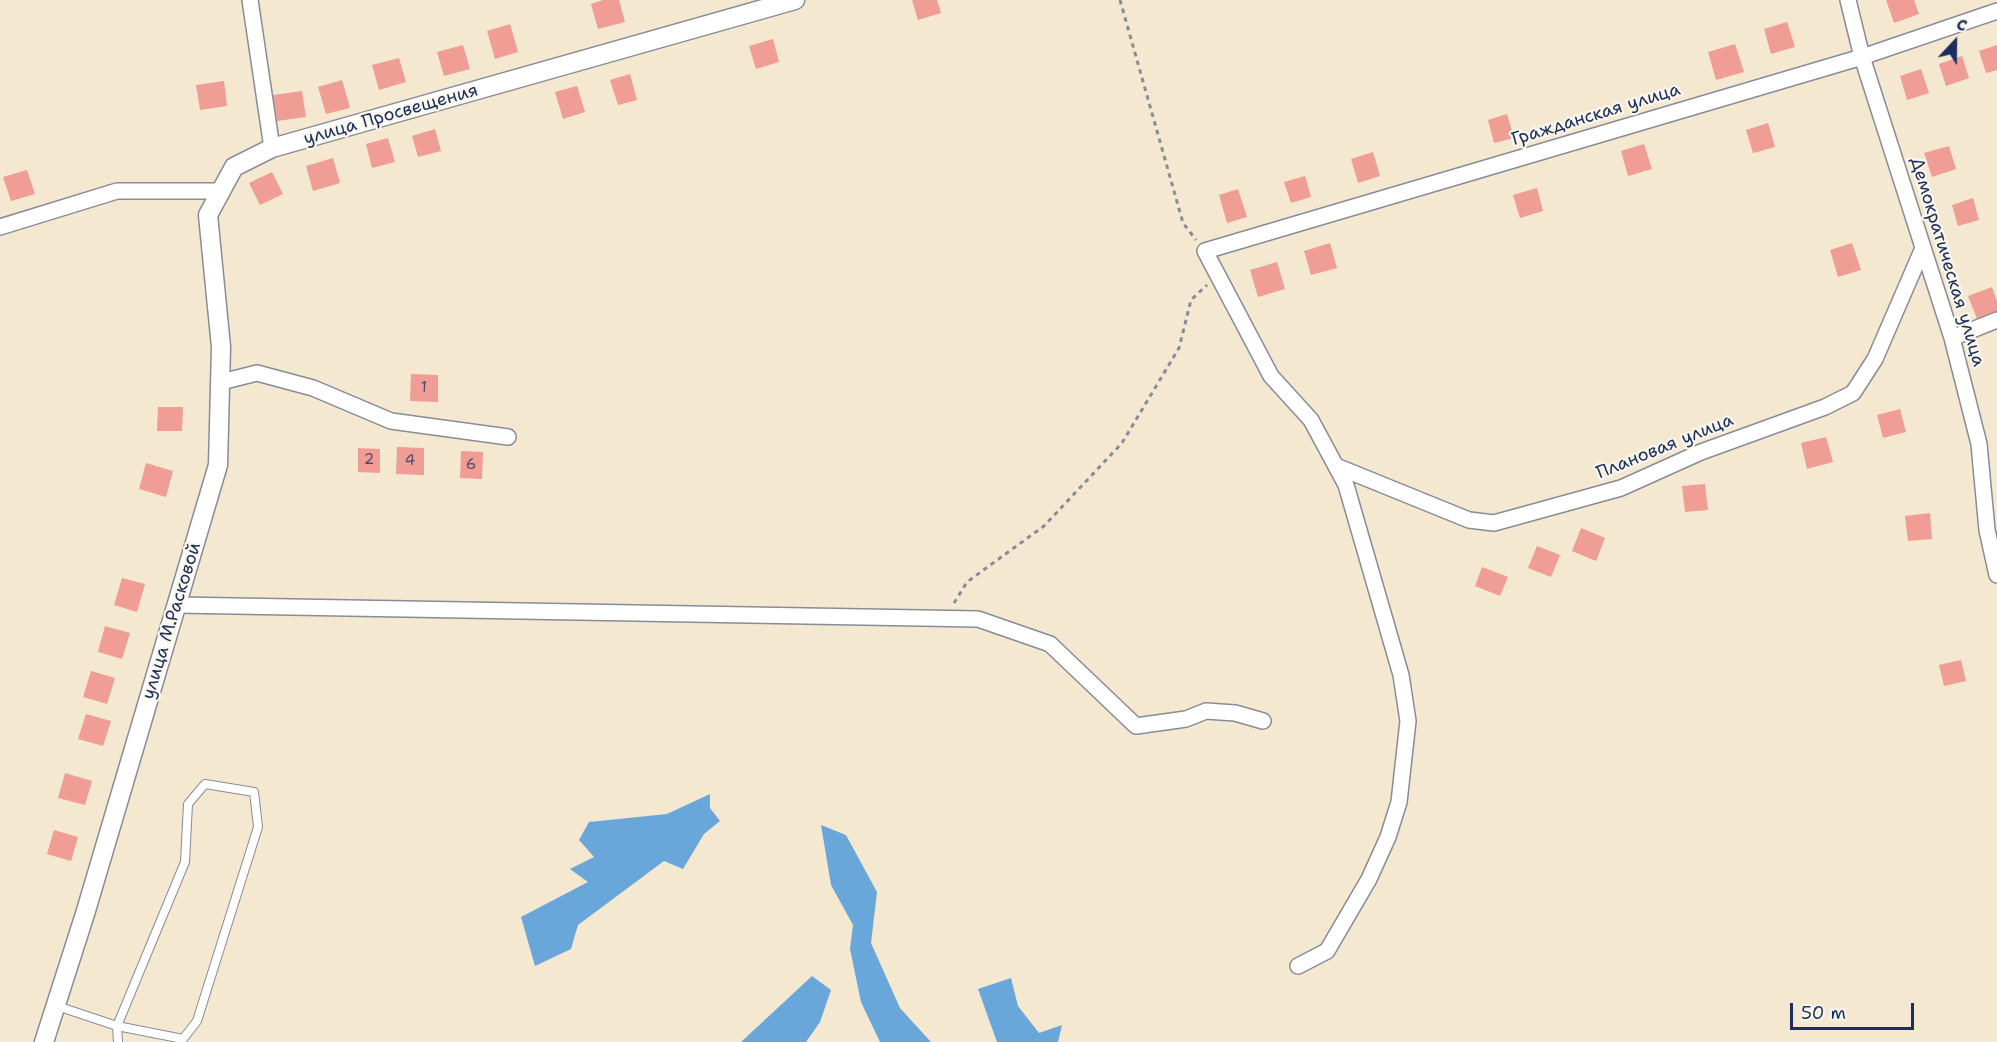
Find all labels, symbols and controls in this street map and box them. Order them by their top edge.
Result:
north arrow [1925,12,1985,72]
text: С [1953,13,1970,36]
street label: Гражданская улица [1509,79,1683,151]
street label: улица Просвещения [301,80,481,150]
street label: Демократическая улица [1905,155,1989,369]
house number: 1 [421,379,427,397]
street label: Плановая улица [1593,410,1737,484]
house number: 2 [364,451,374,469]
house number: 4 [405,452,415,470]
house number: 6 [466,456,476,474]
street label: улица М.Расковой [138,540,206,702]
scale bar [1793,991,1918,1029]
text: 50 m [1801,1001,1846,1025]

